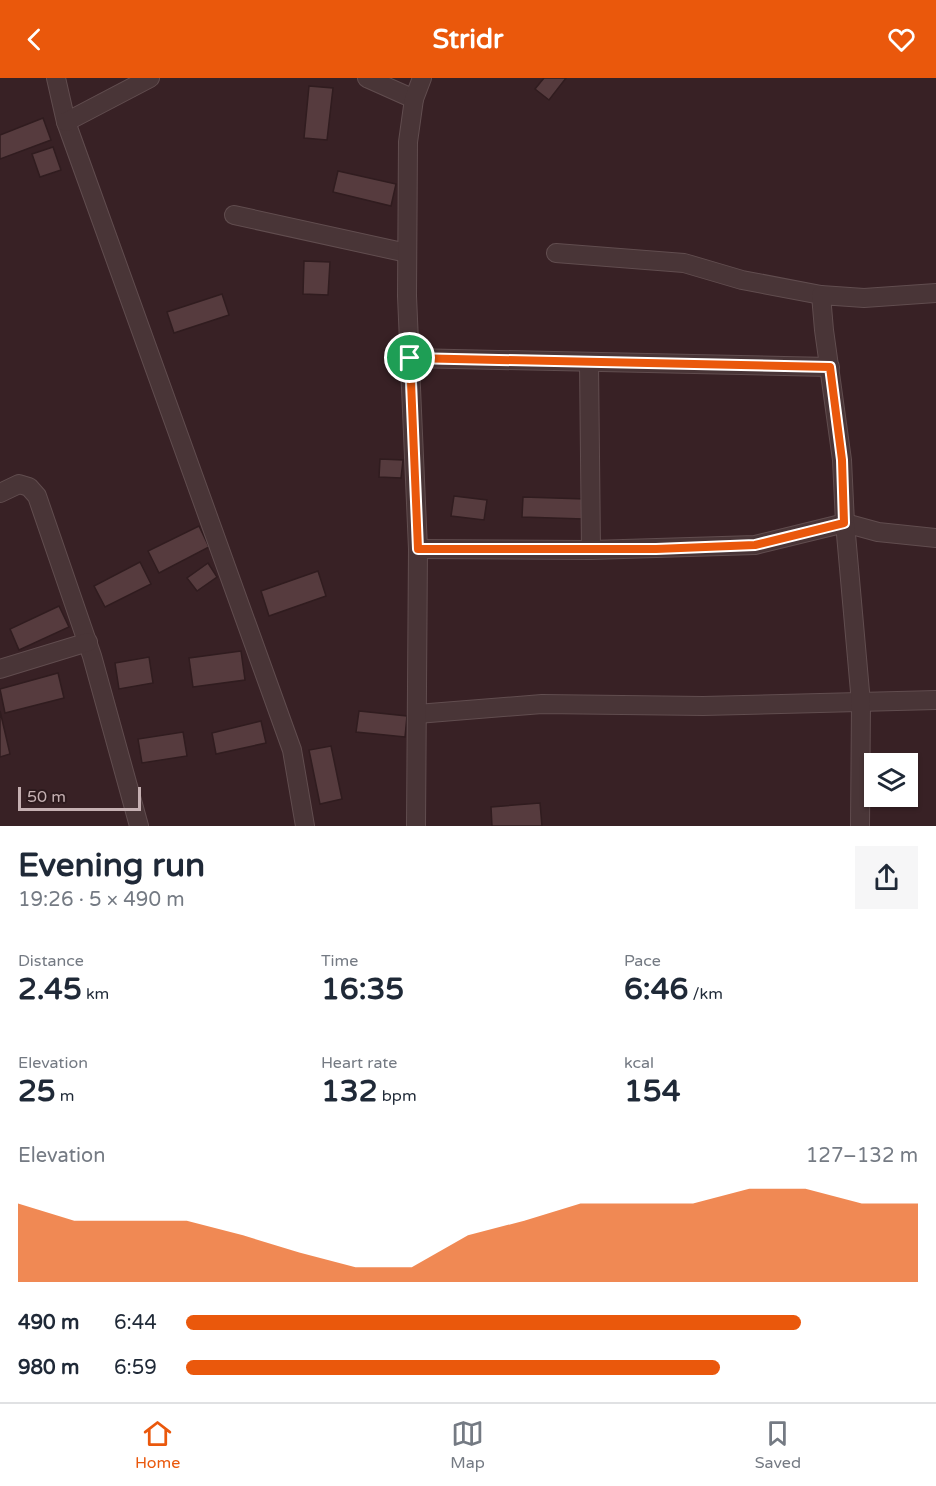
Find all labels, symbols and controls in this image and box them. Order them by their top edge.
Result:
icon: back [18,23,51,56]
text: Stridr [433,23,503,56]
icon: heart [885,23,918,56]
pin [384,332,435,383]
icon: arrive [393,341,426,374]
map controls [864,753,918,807]
button: layers [864,753,918,807]
scale bar [18,784,141,812]
text: 50 m [27,787,66,807]
text: Evening run [18,846,205,885]
button: share [855,846,918,909]
text: 19:26 · 5 × 490 m [18,888,185,912]
text: Distance [18,951,84,971]
text: Time [321,951,358,971]
text: Pace [624,951,661,971]
text: 2.45 [18,971,82,1008]
text: 16:35 [321,971,404,1008]
text: 6:46 [624,971,688,1008]
text: km [82,984,109,1004]
text: /km [688,984,723,1004]
text: Elevation [18,1053,88,1073]
text: Heart rate [321,1053,397,1073]
text: kcal [624,1053,654,1073]
text: 25 [18,1073,56,1110]
text: 132 [321,1073,378,1110]
text: 154 [624,1073,681,1110]
text: m [56,1086,75,1106]
text: bpm [378,1086,417,1106]
text: Elevation [18,1144,105,1168]
text: 127–132 m [806,1144,918,1168]
text: 490 m [18,1311,79,1335]
text: 6:44 [114,1311,157,1335]
text: 980 m [18,1356,79,1380]
text: 6:59 [114,1356,157,1380]
tab: Home [135,1417,180,1473]
tab: Map [450,1417,485,1473]
tab: Saved [755,1417,801,1473]

